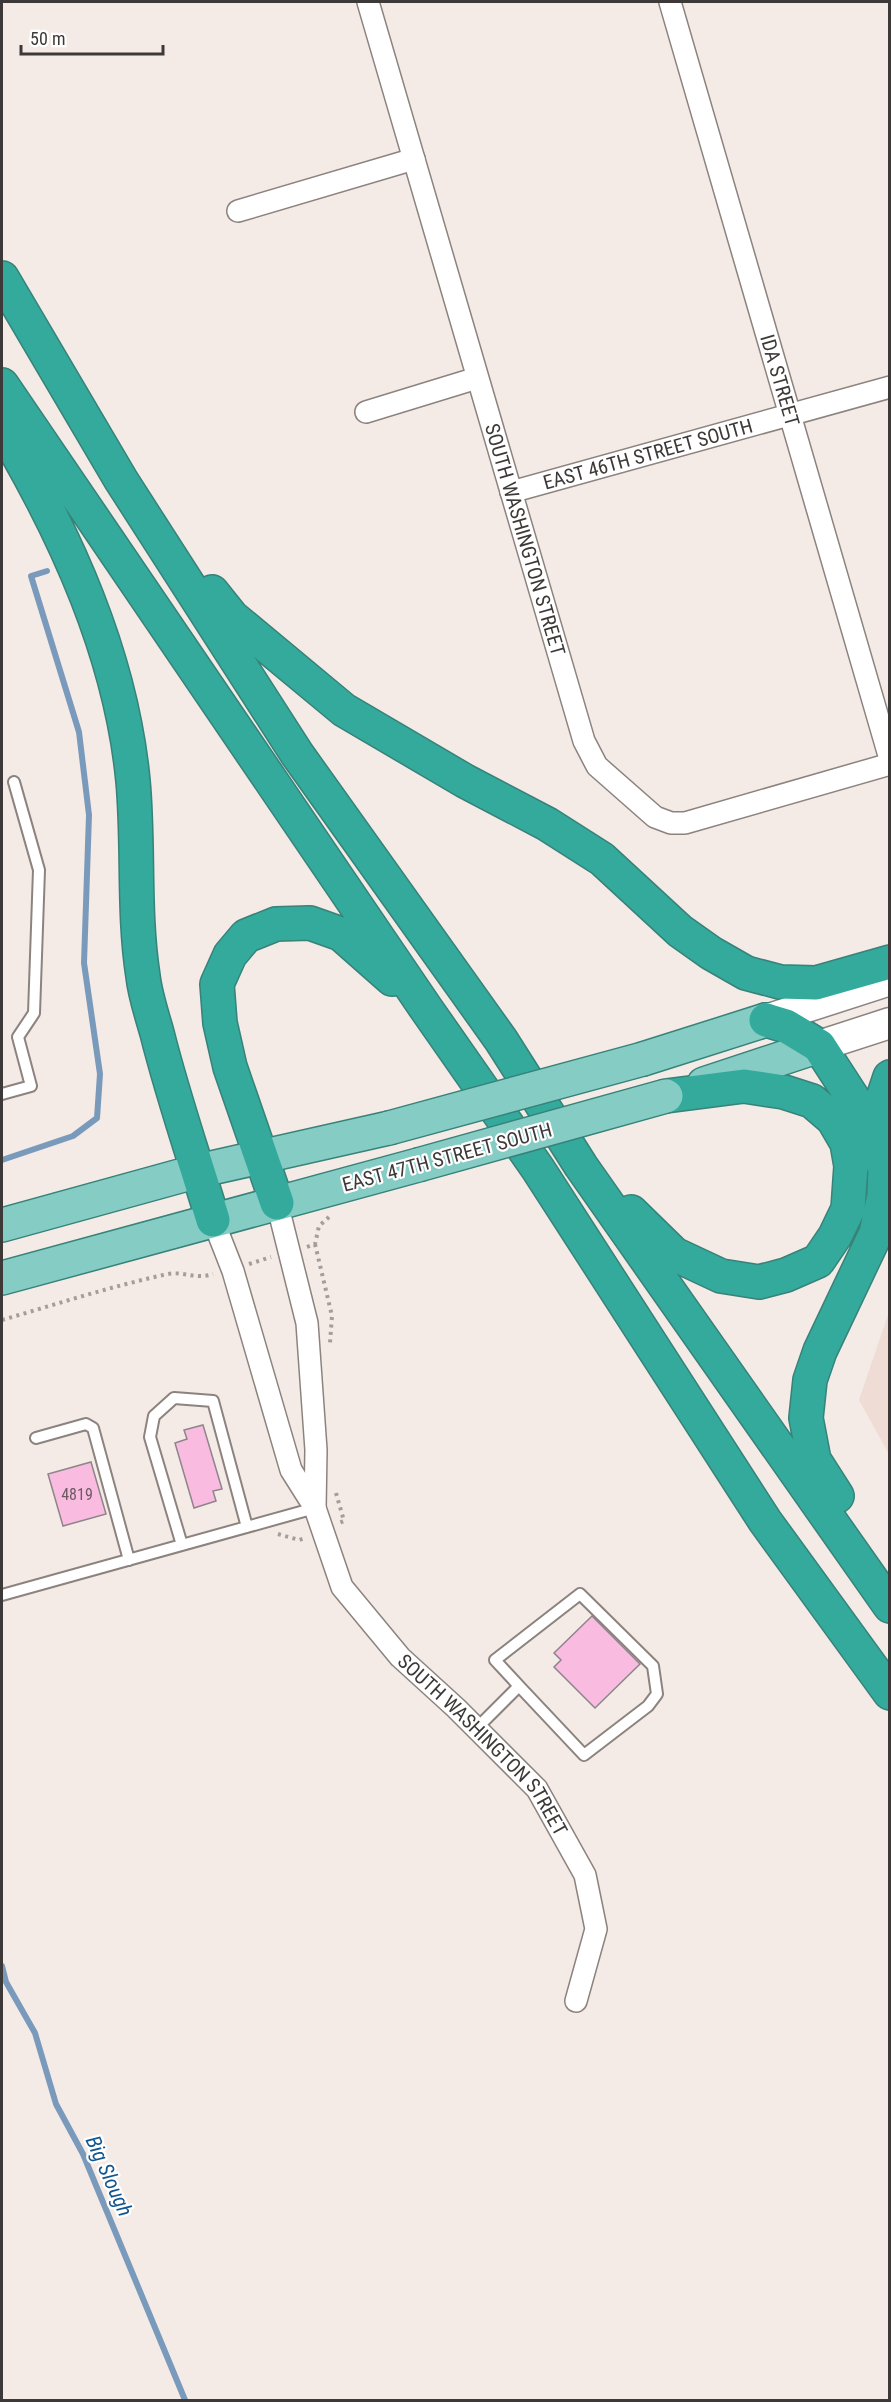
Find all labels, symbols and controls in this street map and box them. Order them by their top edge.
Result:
scale bar [21,18,164,56]
text: 50 m [30,28,65,49]
street label: IDA STREET [755,332,805,429]
street label: EAST 46TH STREET SOUTH [540,414,755,495]
street label: SOUTH WASHINGTON STREET [480,421,570,658]
street label: EAST 47TH STREET SOUTH [340,1117,554,1197]
house number: 4819 [61,1485,93,1504]
street label: SOUTH WASHINGTON STREET [393,1649,573,1840]
water label: Big Slough [81,2132,137,2220]

